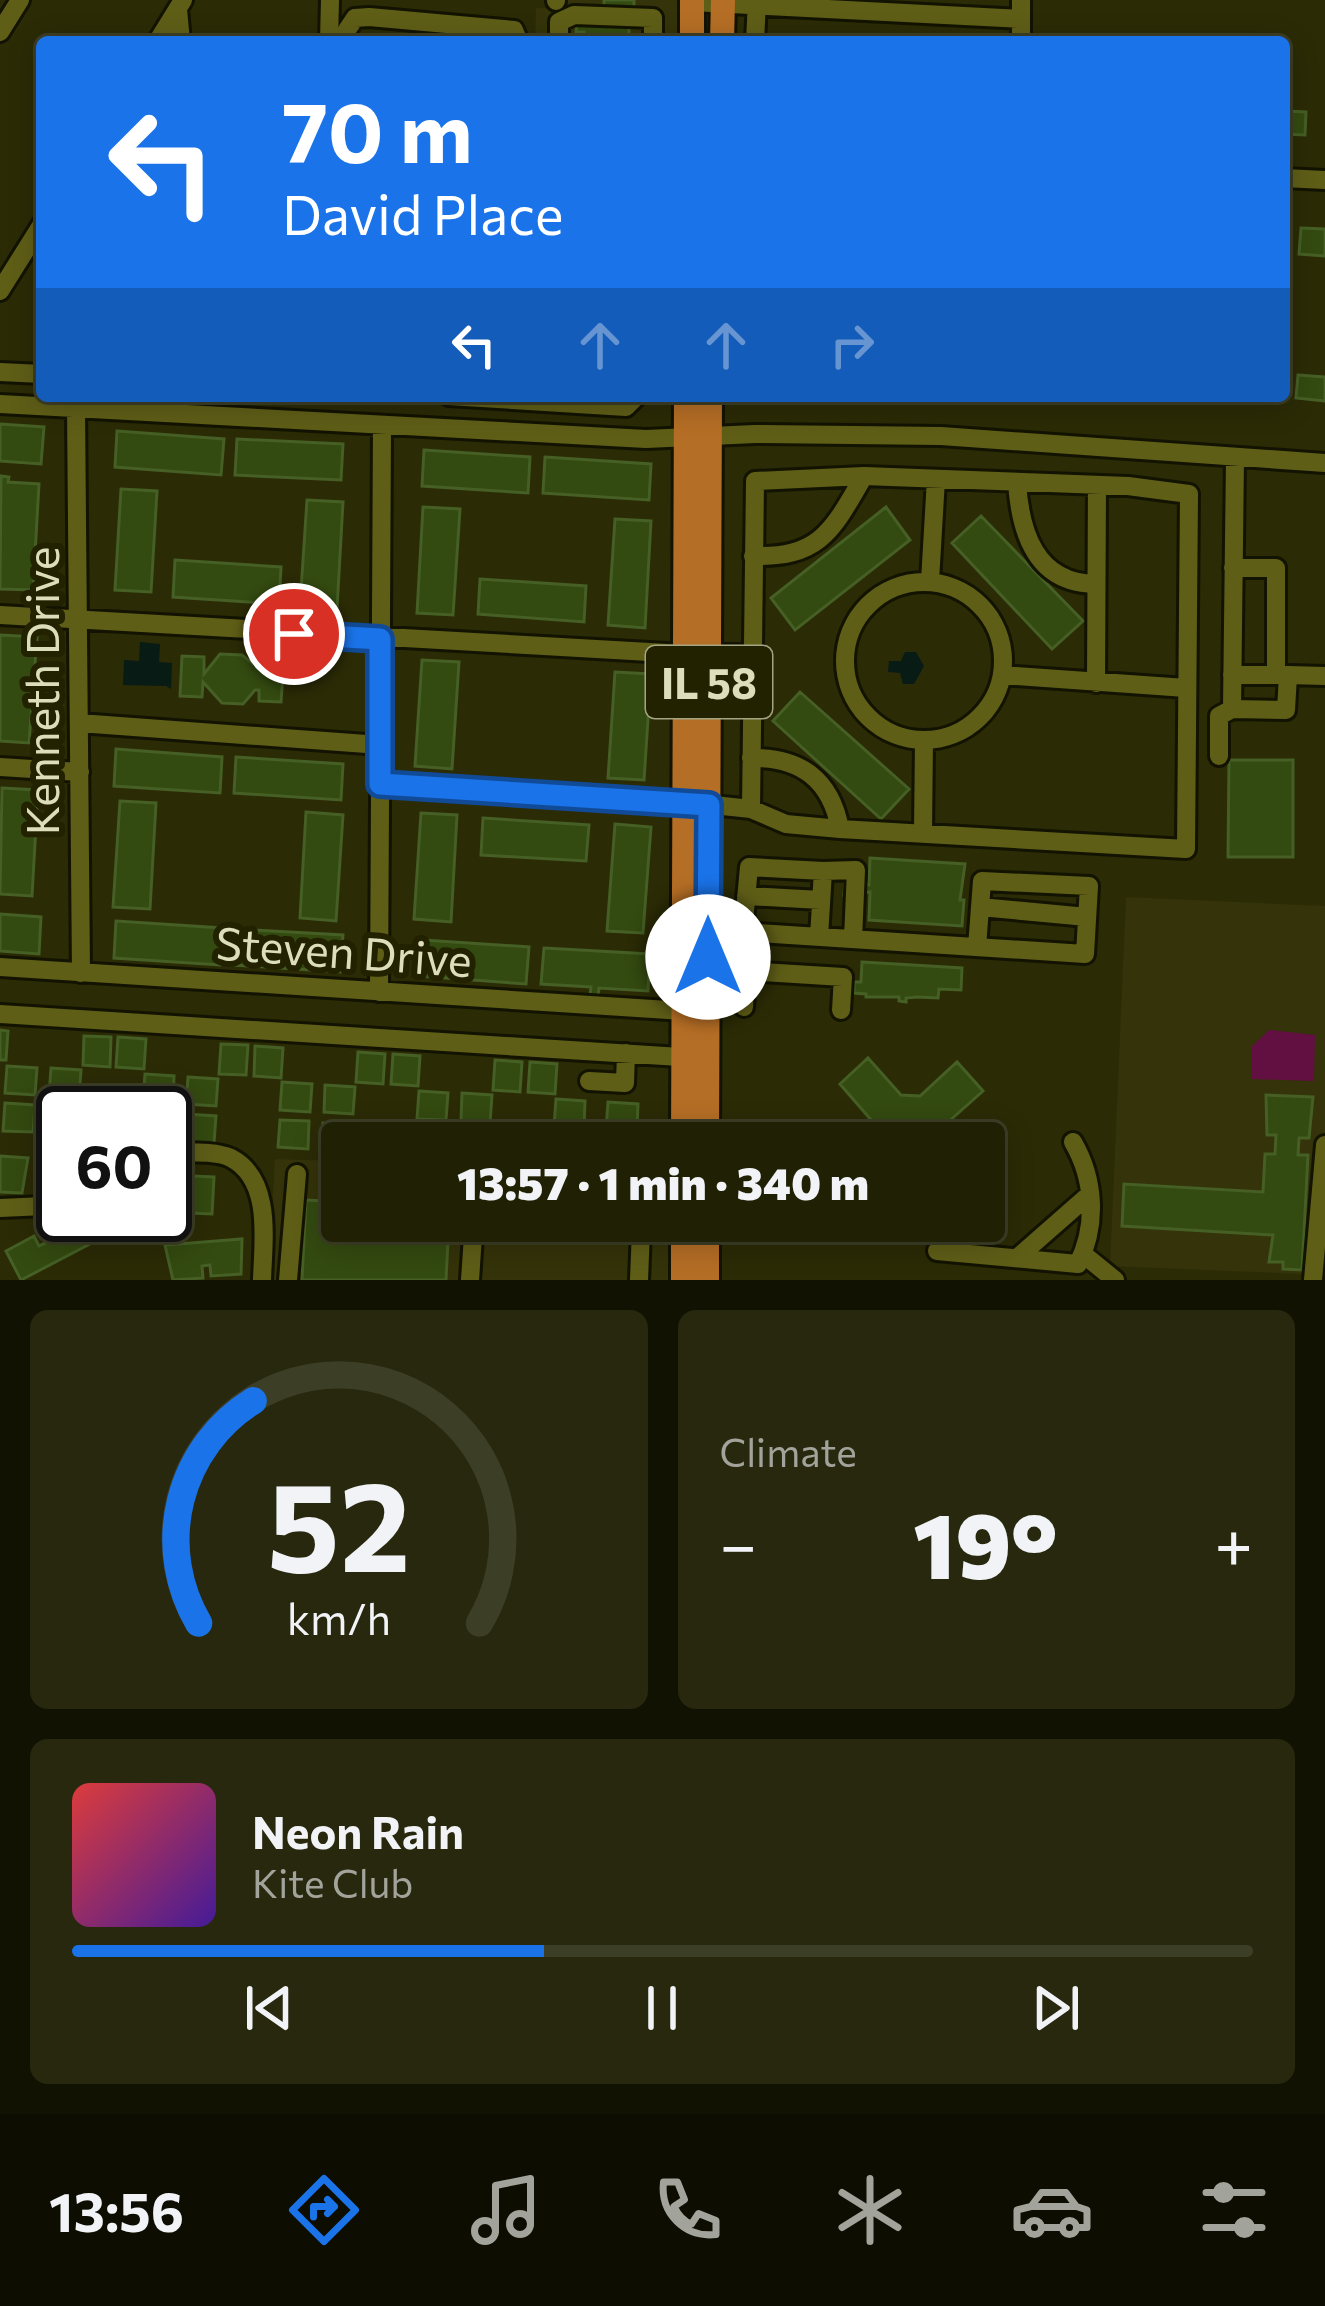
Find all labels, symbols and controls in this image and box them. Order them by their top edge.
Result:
text: 70 m [282,78,473,180]
icon: left [84,84,240,240]
text: David Place [282,180,564,246]
icon: left [441,312,507,378]
icon: ahead [567,312,633,378]
icon: ahead [693,312,759,378]
icon: right [819,312,885,378]
street label: Kenneth Drive [13,547,68,835]
pin [243,583,345,685]
icon: arrive [261,601,327,667]
road number: IL 58 [646,646,772,718]
position arrow [645,894,771,1020]
street label: Steven Drive [214,914,474,986]
speed limit sign: 60 [36,1086,192,1242]
text: 13:57 · 1 min · 340 m [457,1154,869,1209]
text: Climate [720,1427,857,1475]
text: 52 [267,1445,411,1598]
text: 19° [913,1487,1058,1598]
text: − [720,1502,757,1583]
text: + [1214,1502,1253,1583]
text: km/h [287,1590,391,1643]
text: Neon Rain [252,1803,464,1858]
text: Kite Club [252,1858,413,1906]
icon: previous [236,1975,302,2041]
icon: pause [629,1975,695,2041]
icon: next [1023,1975,1089,2041]
icon: directions [282,2168,366,2252]
icon: music [464,2168,548,2252]
icon: phone [646,2168,730,2252]
icon: climate [828,2168,912,2252]
icon: car [1010,2168,1094,2252]
icon: filters [1192,2168,1276,2252]
text: 13:56 [49,2177,184,2243]

